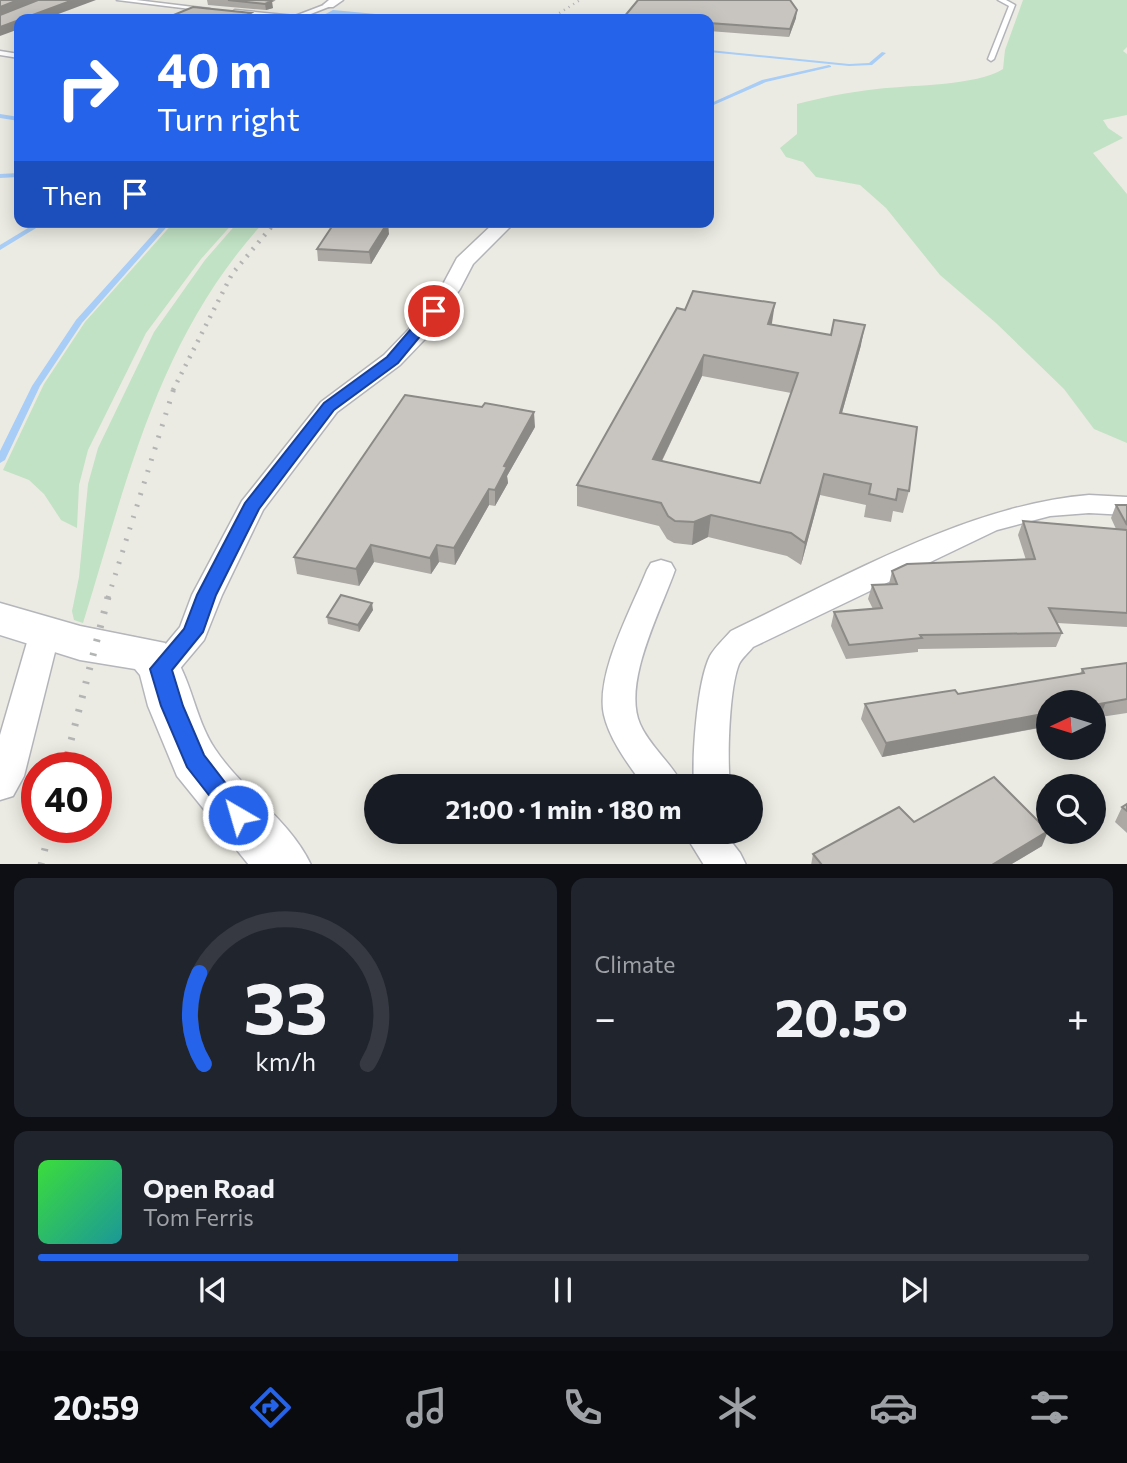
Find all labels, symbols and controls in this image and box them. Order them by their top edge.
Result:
text: 40 m [157,38,272,98]
icon: right [42,42,133,133]
text: Turn right [157,98,300,138]
icon: arrive [116,175,154,213]
text: Then [42,179,102,210]
pin [404,281,464,341]
icon: arrive [415,292,453,330]
north arrow [1036,690,1106,760]
map controls [1036,690,1106,844]
speed limit sign: 40 [21,752,112,843]
button: search [1036,774,1106,844]
position arrow [201,778,275,852]
text: 21:00 · 1 min · 180 m [445,793,682,824]
text: Climate [595,950,676,978]
text: 33 [243,960,327,1049]
text: 20.5° [775,984,908,1048]
text: − [595,993,616,1040]
text: + [1067,993,1089,1040]
text: km/h [255,1045,316,1075]
text: Open Road [143,1172,275,1203]
text: Tom Ferris [143,1203,254,1231]
icon: previous [194,1271,232,1309]
icon: pause [544,1271,582,1309]
icon: next [895,1271,933,1309]
icon: directions [246,1383,295,1432]
icon: music [402,1383,451,1432]
icon: phone [558,1383,607,1432]
icon: climate [713,1383,762,1432]
icon: car [869,1383,918,1432]
icon: filters [1025,1383,1074,1432]
text: 20:59 [53,1387,139,1427]

